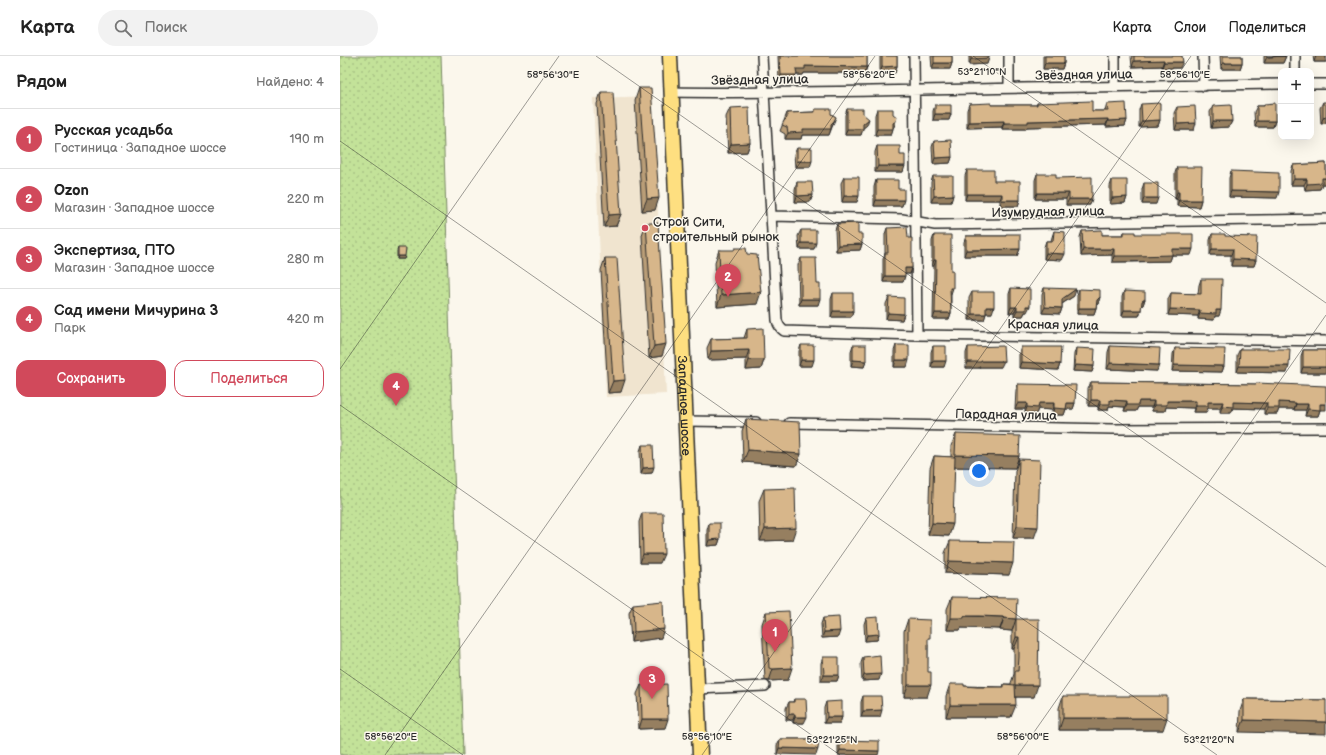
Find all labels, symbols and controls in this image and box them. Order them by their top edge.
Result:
search box [98,10,378,46]
text: Карта [20,16,74,39]
icon: search [112,17,134,39]
text: Поиск [144,18,187,37]
text: Карта [1112,19,1152,36]
text: Слои [1174,19,1206,36]
text: Поделиться [1228,19,1306,36]
text: 53°21'10"N [957,66,1007,78]
street label: Звёздная улица [1035,66,1133,84]
map controls [1278,68,1314,140]
button: + [1278,68,1314,104]
text: 58°56'30"E [527,69,580,81]
text: 58°56'20"E [843,69,896,81]
text: 58°56'10"E [1160,69,1211,81]
street label: Звёздная улица [711,71,809,89]
text: Рядом [16,72,67,92]
text: Найдено: 4 [256,74,324,90]
button: − [1278,104,1314,140]
text: Русская усадьба [54,121,173,140]
text: 1 [26,131,32,147]
text: 190 m [290,131,324,147]
text: Гостиница · Западное шоссе [54,140,226,156]
text: Ozon [54,181,89,200]
text: 2 [25,191,33,207]
text: 220 m [287,191,324,207]
text: Магазин · Западное шоссе [54,200,214,216]
street label: Изумрудная улица [991,203,1105,221]
place label: Строй Сити, строительный рынок [653,214,779,245]
marker: Строй Сити, строительный рынок [640,223,650,233]
text: Экспертиза, ПТО [54,241,175,260]
text: 3 [25,251,33,267]
text: 280 m [287,251,324,267]
text: Магазин · Западное шоссе [54,260,214,276]
pin: 2 [715,264,741,297]
text: Сад имени Мичурина 3 [54,301,218,320]
text: 4 [25,311,33,327]
text: 420 m [286,311,324,327]
street label: Красная улица [1007,316,1099,334]
text: Парк [54,320,86,336]
street label: Западное шоссе [674,355,694,456]
button: Сохранить [16,360,166,397]
button: Поделиться [174,360,324,397]
pin: 4 [383,373,409,406]
street label: Парадная улица [955,406,1057,424]
your location [969,461,989,481]
pin: 1 [762,619,788,652]
pin: 3 [639,666,665,699]
text: 58°56'20"E [365,731,418,743]
text: 58°56'10"E [682,731,733,743]
text: 58°56'00"E [997,731,1050,743]
text: 53°21'25"N [806,734,858,746]
text: 53°21'20"N [1183,734,1235,746]

